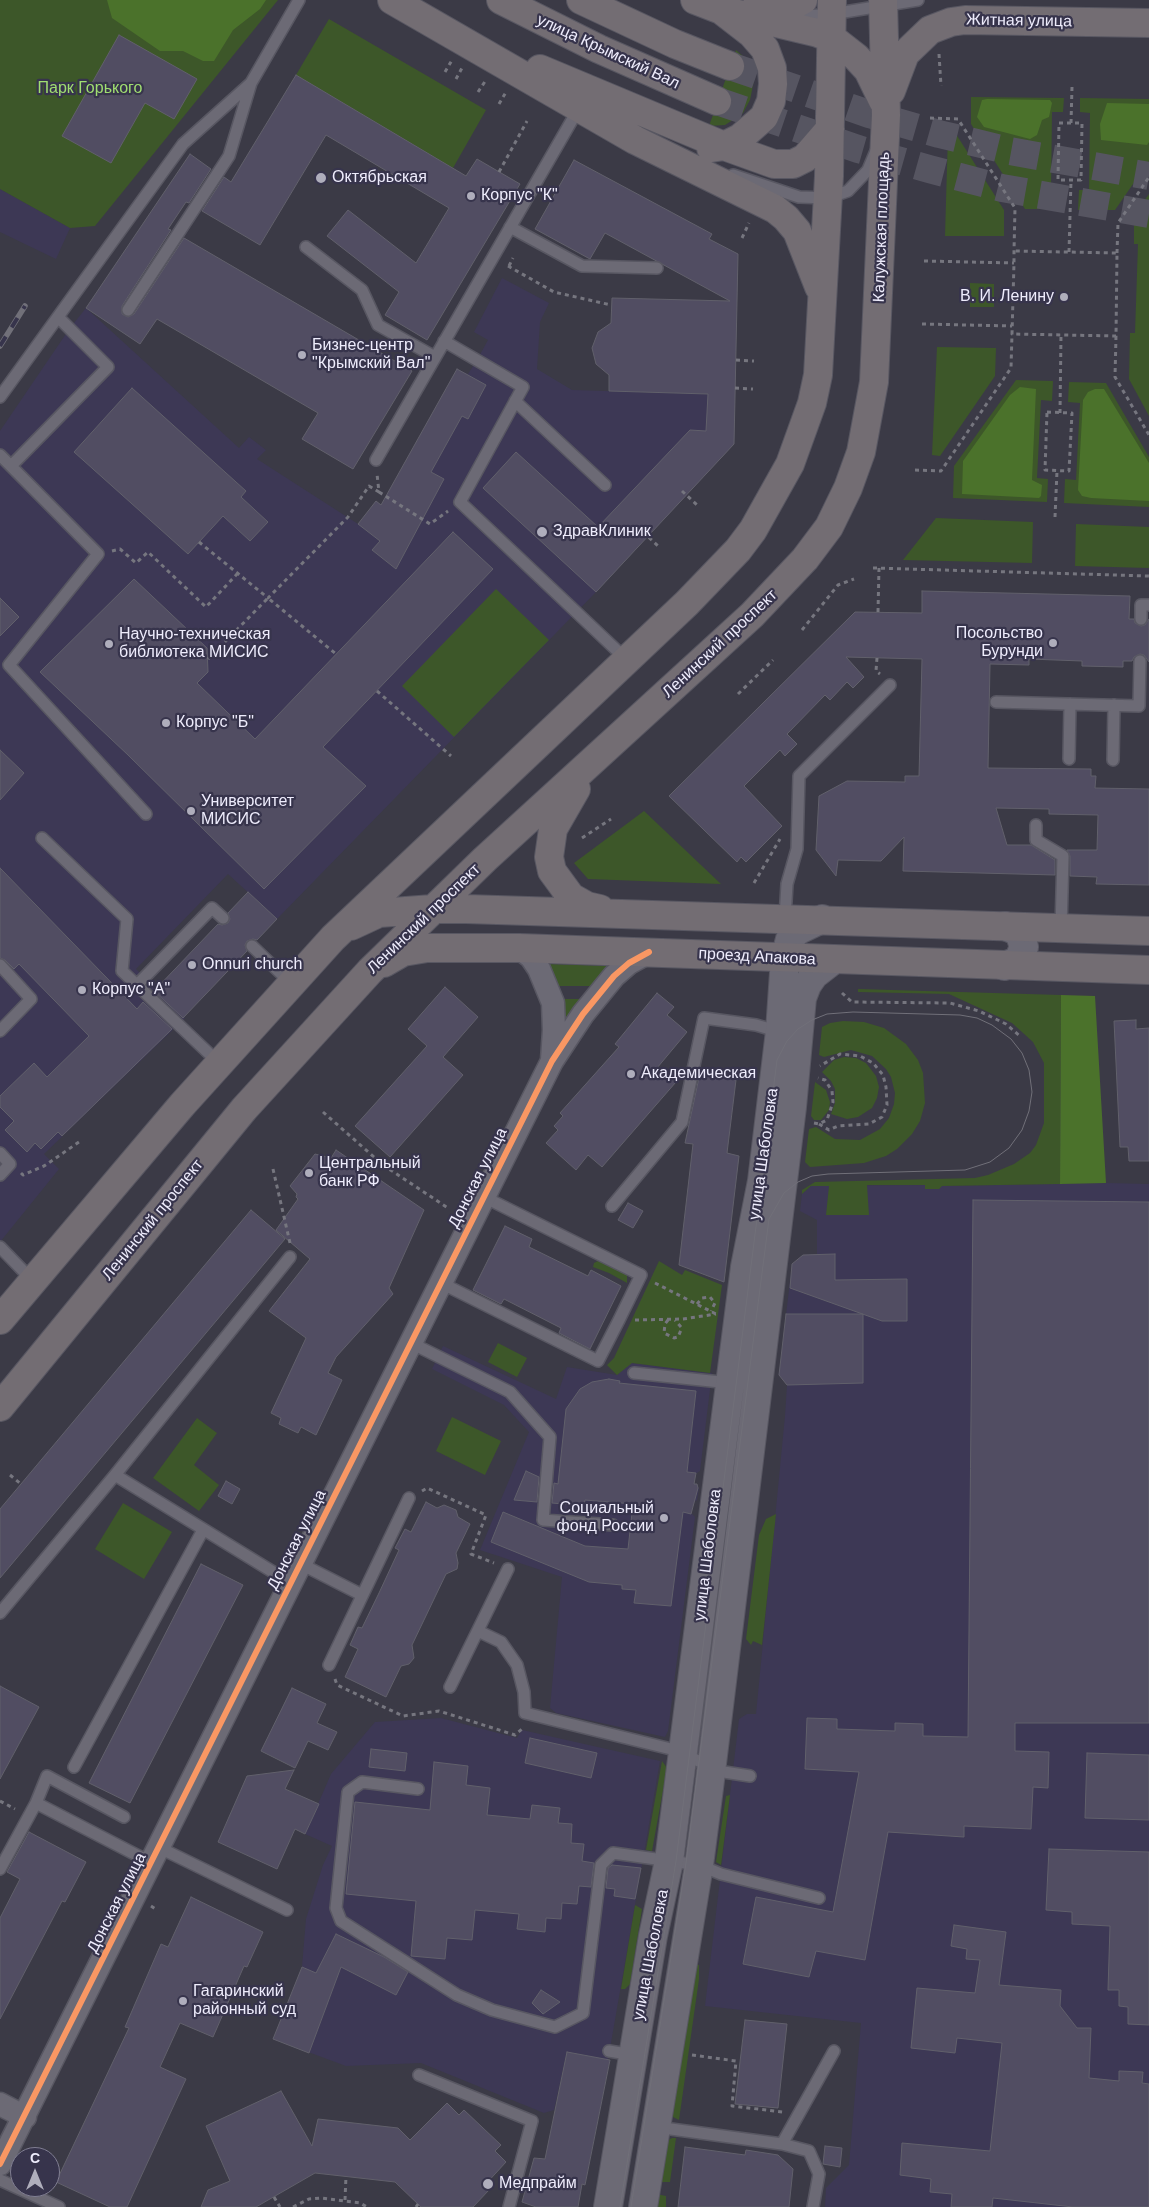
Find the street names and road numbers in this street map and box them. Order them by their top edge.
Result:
street label: улица Крымский Вал [534,10,682,94]
street label: Житная улица [966,10,1072,32]
street label: Калужская площадь [870,151,894,303]
street label: Ленинский проспект [659,586,781,702]
street label: Ленинский проспект [363,860,485,978]
street label: проезд Апакова [698,944,816,970]
street label: улица Шаболовка [745,1087,783,1221]
street label: Донская улица [444,1125,512,1231]
street label: Ленинский проспект [98,1156,208,1284]
street label: Донская улица [263,1487,331,1593]
street label: улица Шаболовка [690,1488,726,1622]
street label: Донская улица [83,1850,151,1956]
street label: улица Шаболовка [629,1888,673,2022]

